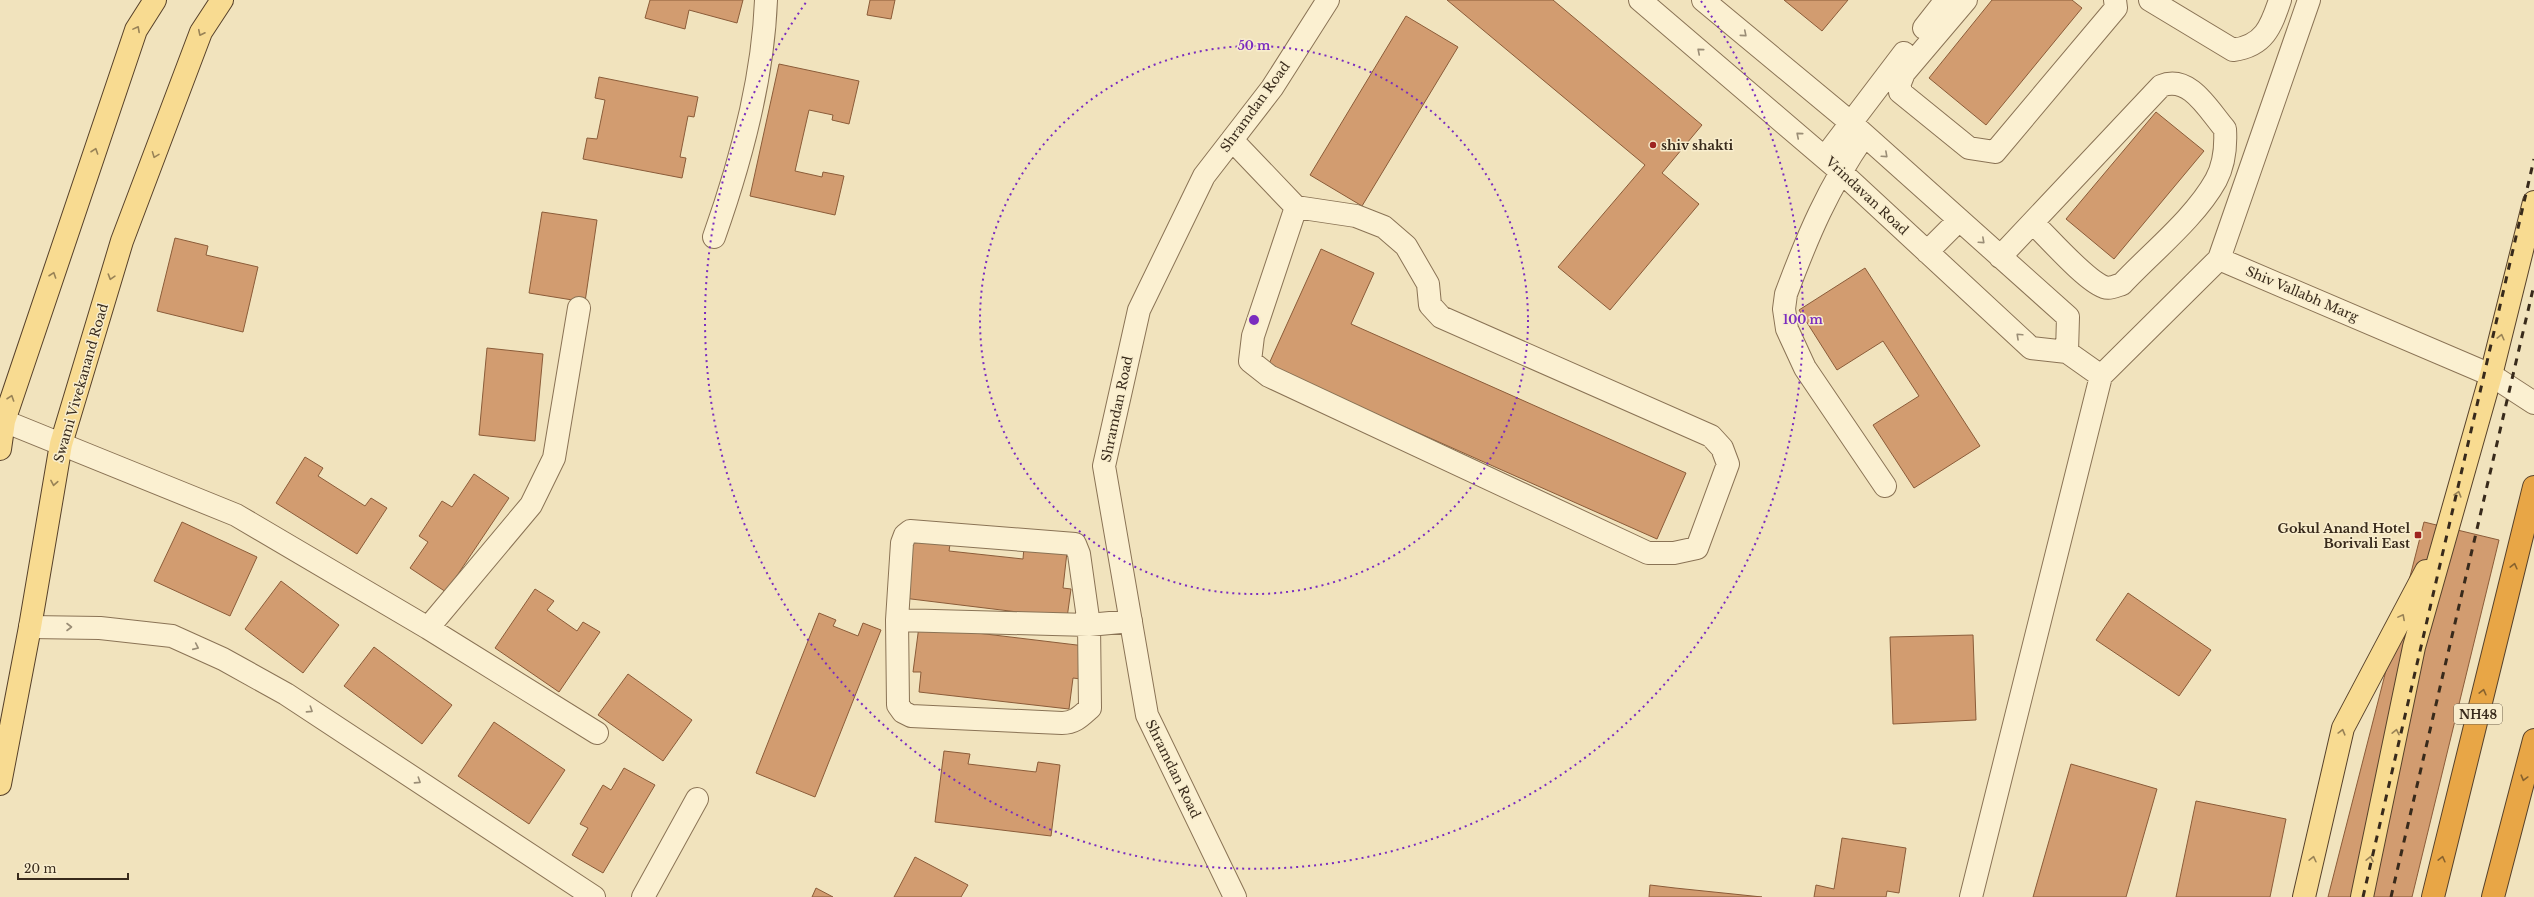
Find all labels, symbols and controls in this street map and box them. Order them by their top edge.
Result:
one-way arrow [133,26,140,33]
one-way arrow [199,29,206,37]
one-way arrow [1739,29,1746,36]
text: 50 m [1238,38,1271,53]
one-way arrow [1698,48,1705,55]
street label: Shramdan Road [1216,58,1294,156]
one-way arrow [1796,133,1804,140]
place label: shiv shakti [1661,137,1733,154]
marker: shiv shakti [1648,140,1658,150]
one-way arrow [90,148,99,155]
one-way arrow [1881,150,1888,157]
one-way arrow [151,151,159,158]
street label: Vrindavan Road [1821,153,1912,239]
one-way arrow [1978,236,1985,243]
street label: Shiv Vallabh Marg [2243,263,2361,326]
one-way arrow [48,271,57,278]
one-way arrow [107,273,116,280]
street label: Swami Vivekanand Road [50,301,112,465]
text: 100 m [1783,312,1824,327]
centre of rings [1247,313,1261,327]
one-way arrow [2016,334,2024,341]
one-way arrow [2496,334,2504,340]
street label: Shramdan Road [1097,354,1137,464]
one-way arrow [7,394,15,401]
one-way arrow [51,480,59,486]
one-way arrow [2453,491,2461,497]
place label: Gokul Anand Hotel Borivali East [2278,520,2410,552]
marker: Gokul Anand Hotel Borivali East [2413,530,2423,540]
one-way arrow [2510,563,2518,569]
one-way arrow [2397,614,2404,621]
one-way arrow [66,623,72,631]
one-way arrow [192,642,200,650]
one-way arrow [2479,689,2487,695]
road number: NH48 [2454,704,2502,724]
one-way arrow [306,705,313,713]
street label: Shramdan Road [1142,717,1204,821]
one-way arrow [2392,728,2400,735]
one-way arrow [2337,729,2346,736]
one-way arrow [2520,774,2529,781]
one-way arrow [414,777,421,784]
scale bar [18,855,128,881]
one-way arrow [2308,856,2316,862]
one-way arrow [2365,856,2373,862]
one-way arrow [2437,856,2446,863]
text: 20 m [24,861,56,876]

